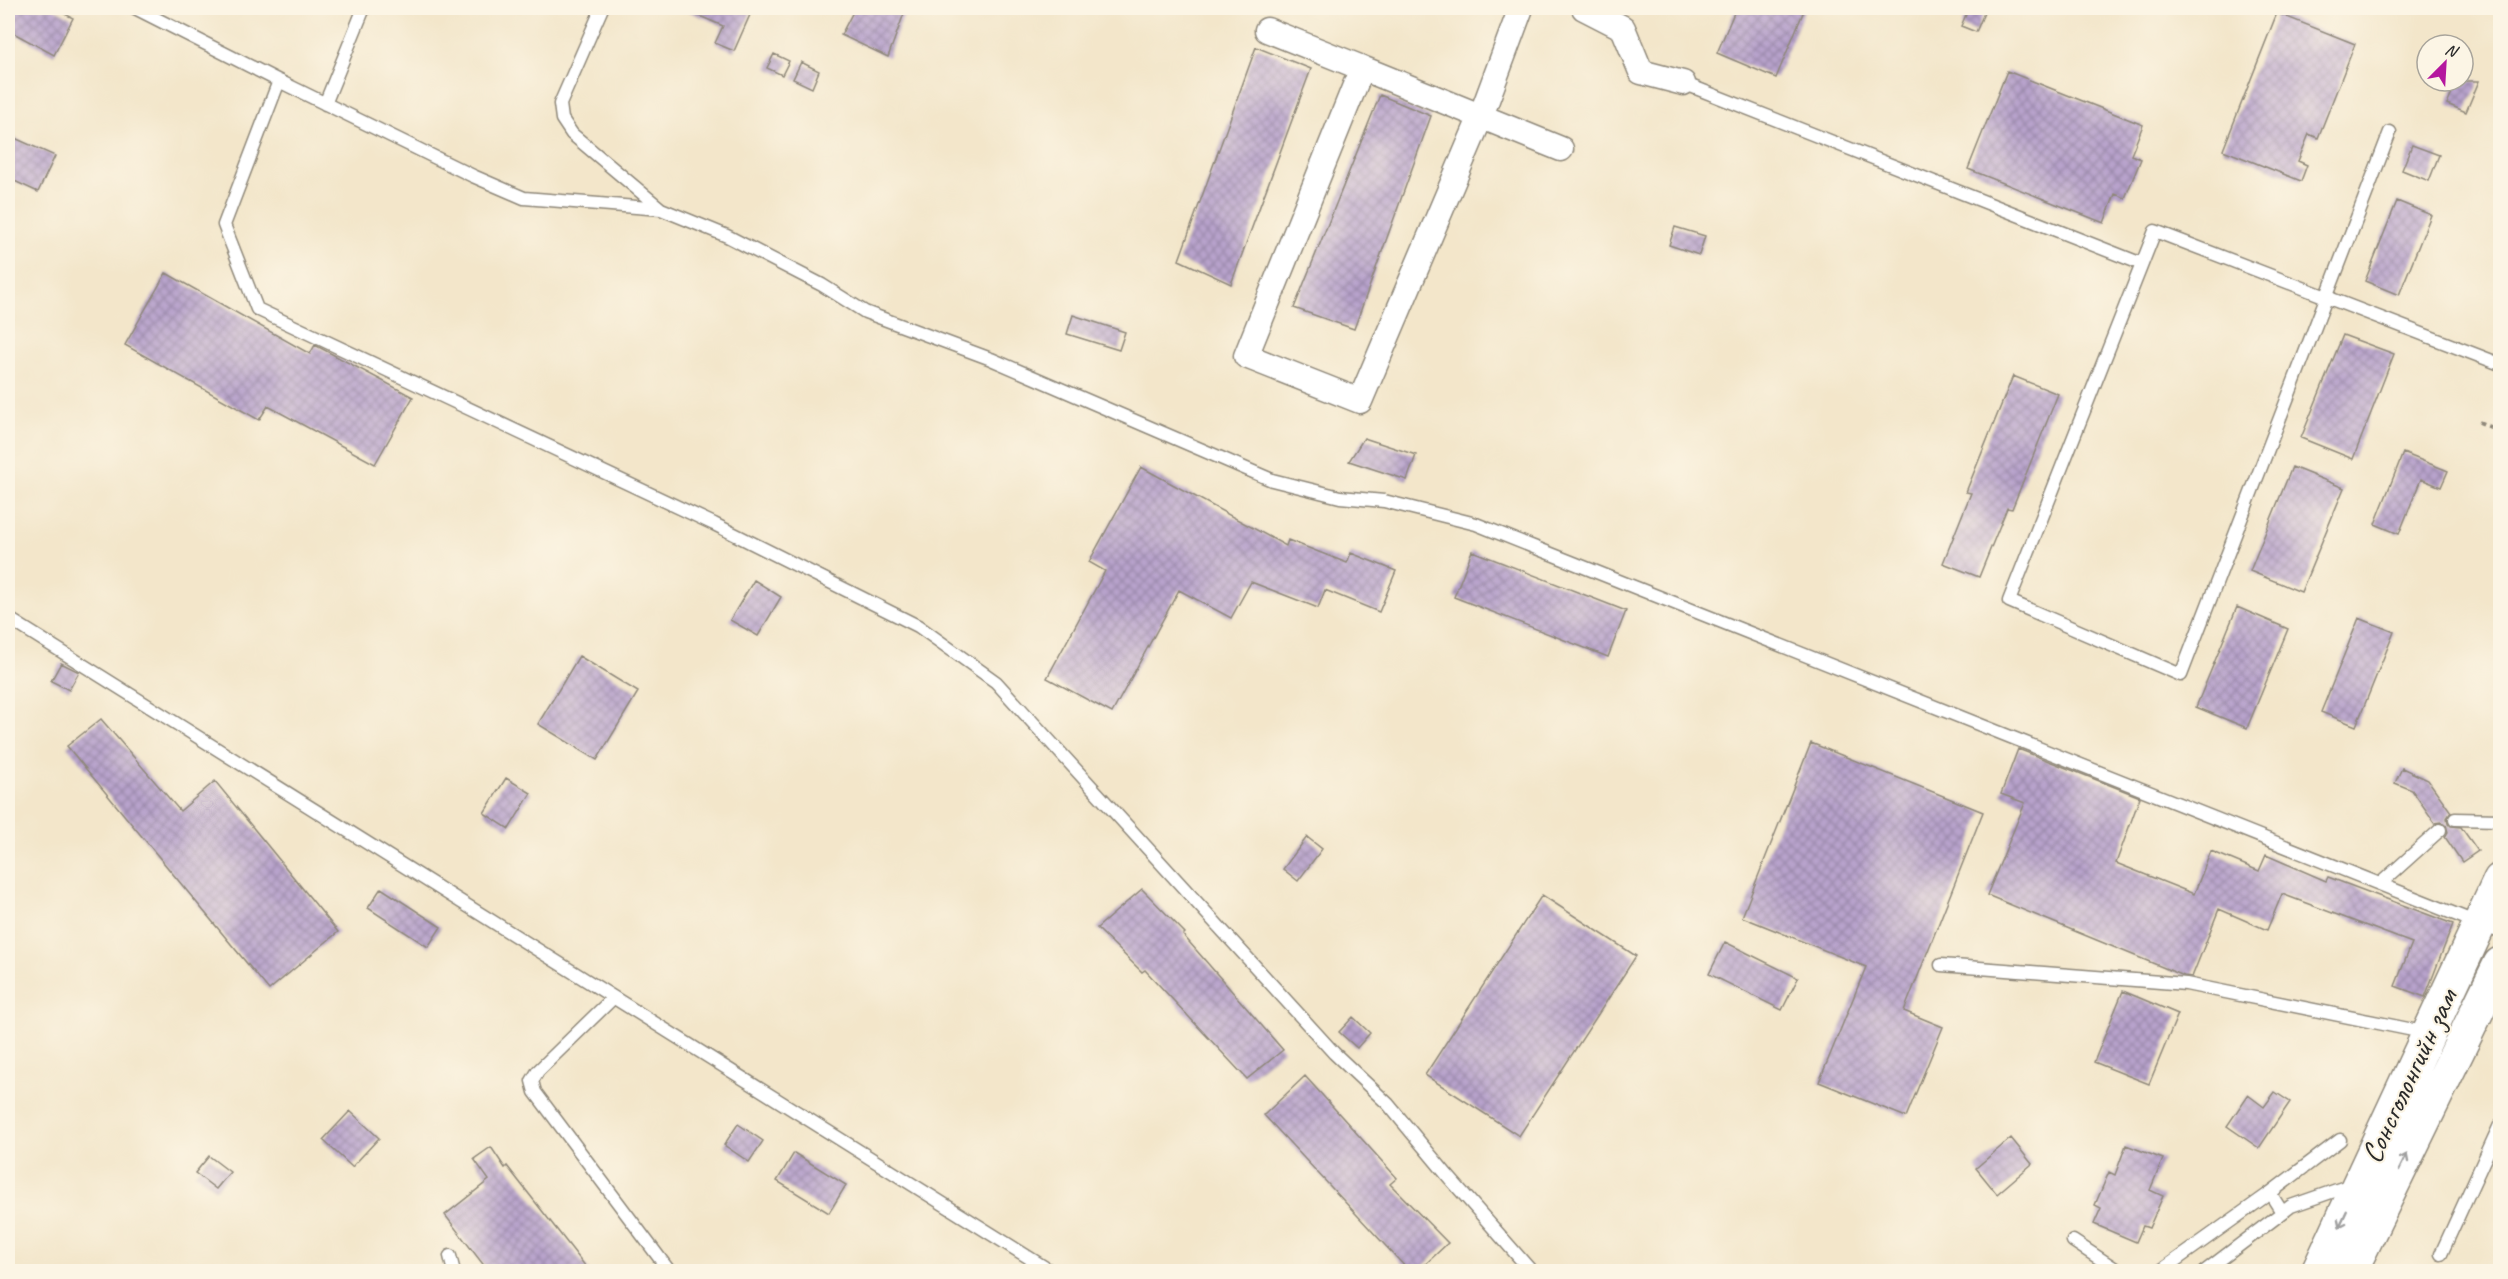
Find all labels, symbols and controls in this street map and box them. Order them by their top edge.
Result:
north arrow [2415,33,2475,93]
text: N [2442,39,2462,63]
street label: Сонсголонгийн зам [2352,981,2467,1169]
one-way arrow [2397,1153,2409,1171]
one-way arrow [2336,1209,2348,1227]

